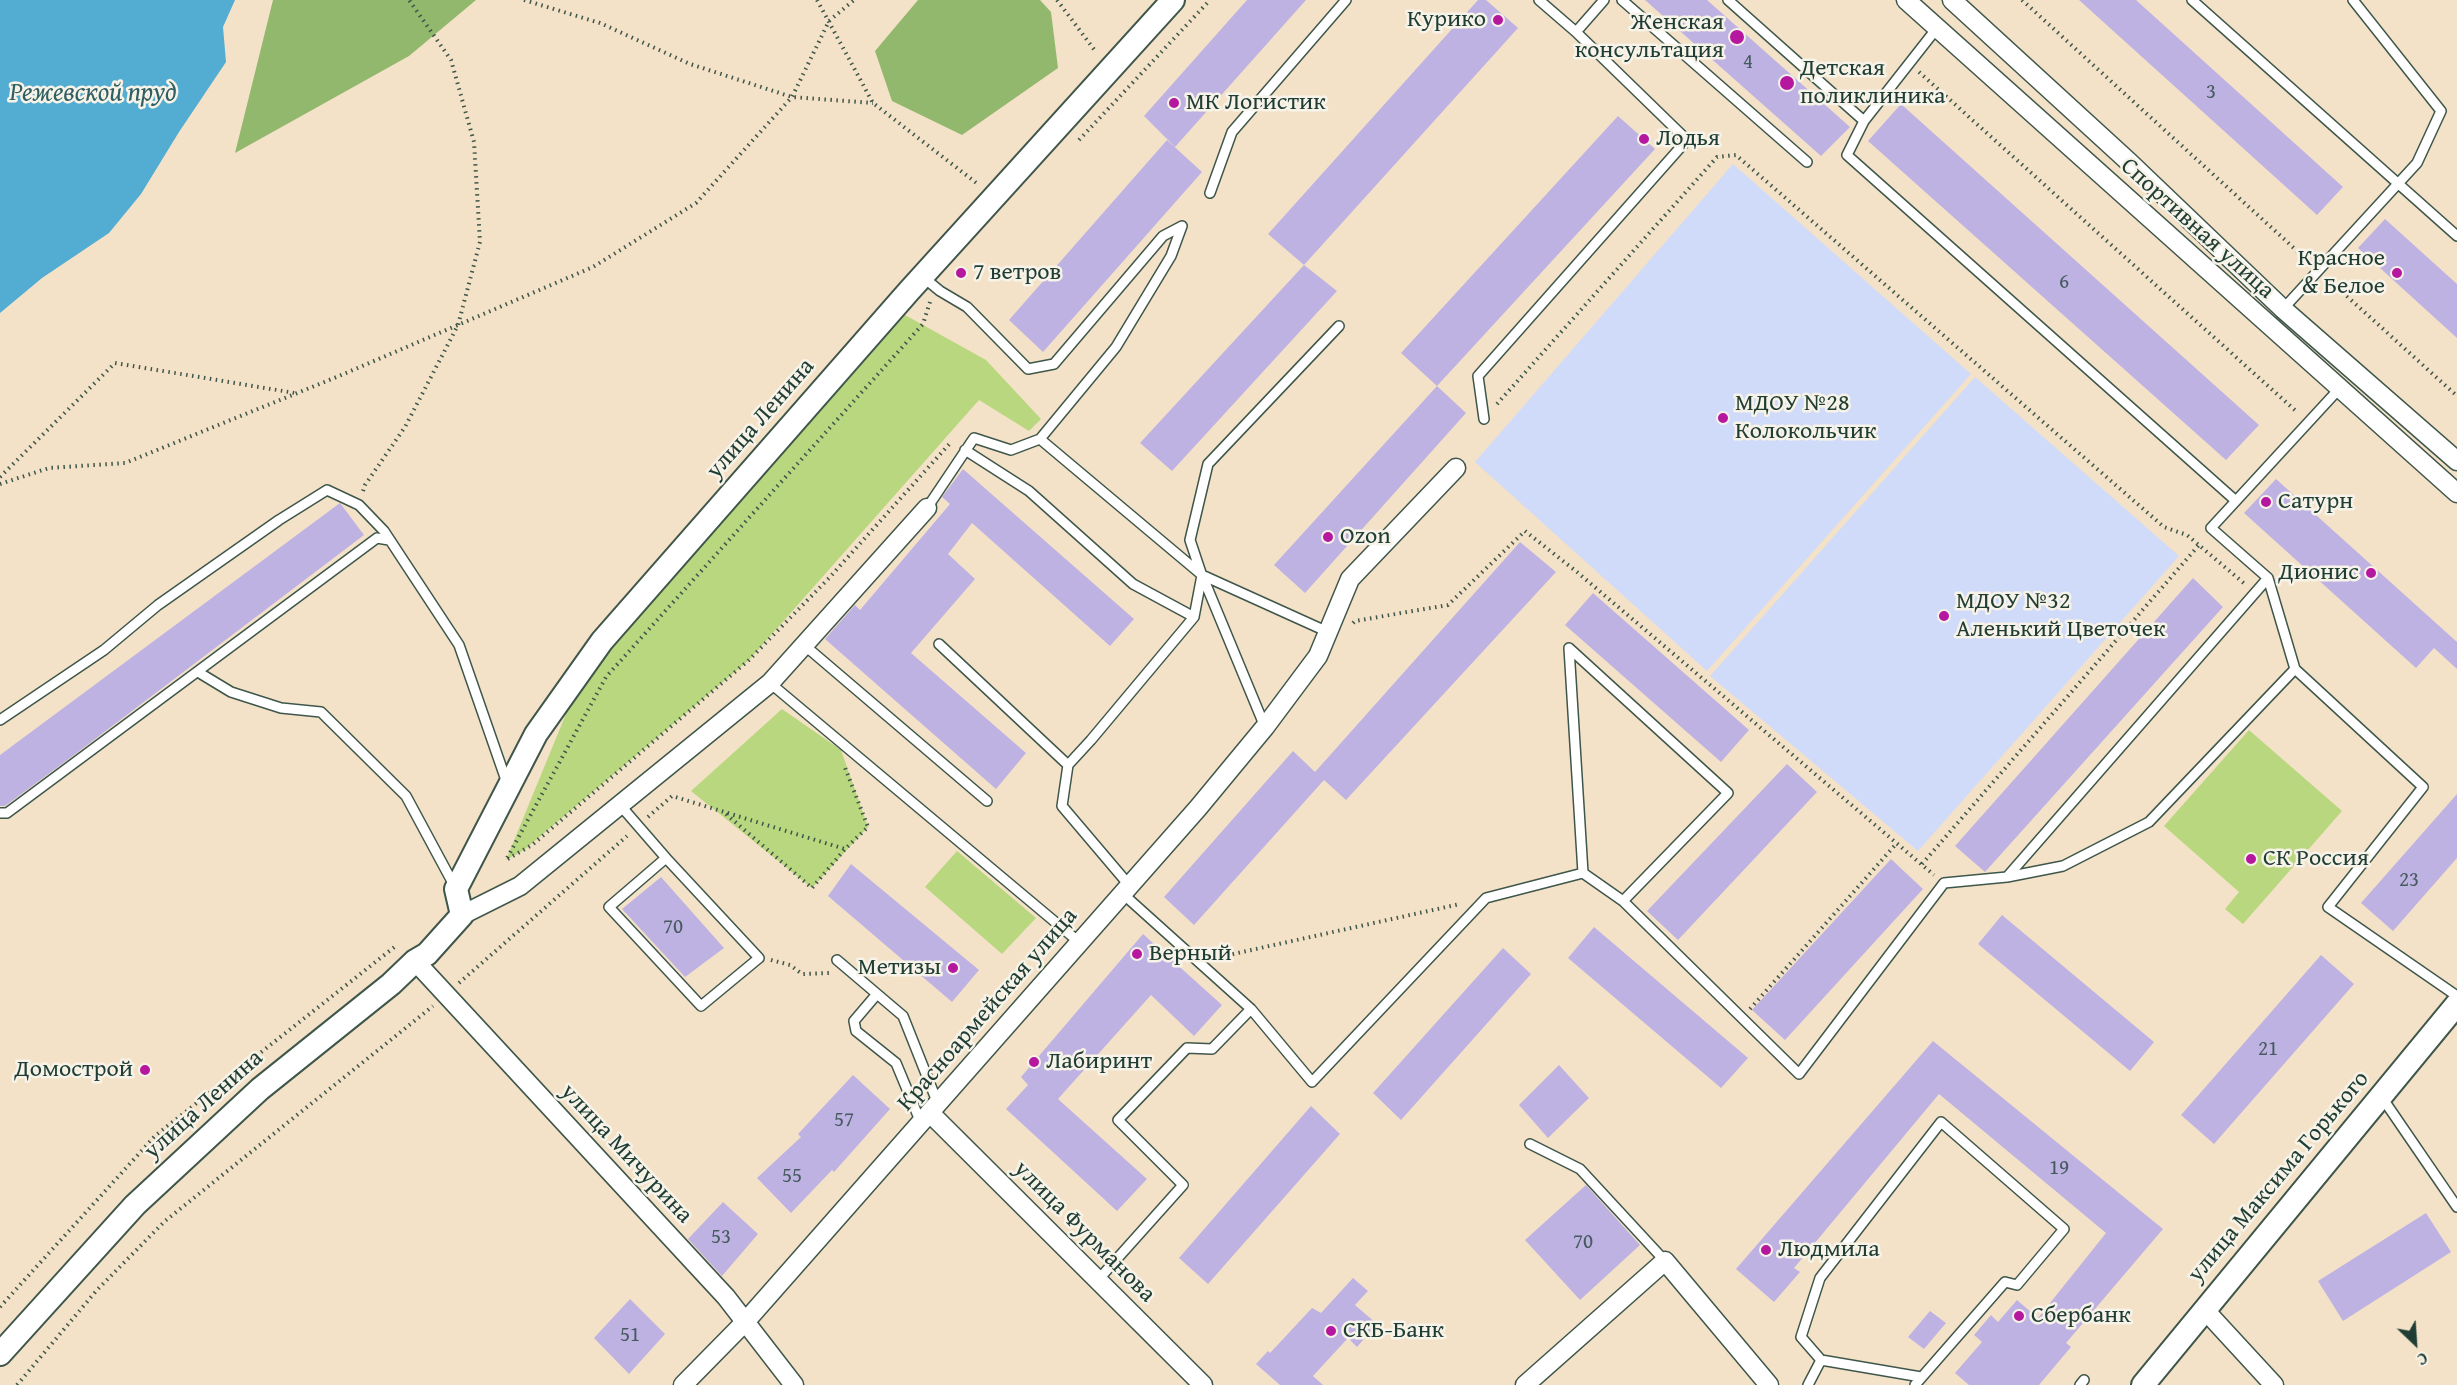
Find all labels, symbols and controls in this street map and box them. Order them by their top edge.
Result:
place label: Курико [1407,6,1486,34]
place label: Женская консультация [1575,9,1724,65]
marker: Курико [1491,13,1505,27]
marker: Женская консультация [1728,28,1746,46]
house number: 4 [1743,50,1753,76]
place label: Детская поликлиника [1800,55,1945,111]
marker: Детская поликлиника [1778,74,1796,92]
water label: Режевской пруд [9,77,177,109]
house number: 3 [2206,80,2216,106]
place label: МК Логистик [1186,89,1326,117]
marker: МК Логистик [1167,96,1181,110]
place label: Лодья [1656,125,1720,153]
marker: Лодья [1637,132,1651,146]
street label: Спортивная улица [2114,152,2280,306]
place label: Красное & Белое [2298,245,2385,301]
place label: 7 ветров [973,259,1061,287]
marker: 7 ветров [954,266,968,280]
marker: Красное & Белое [2390,266,2404,280]
house number: 6 [2059,270,2069,296]
street label: улица Ленина [701,353,821,485]
place label: МДОУ №28 Колокольчик [1735,390,1876,446]
marker: МДОУ №28 Колокольчик [1716,411,1730,425]
place label: Сатурн [2278,488,2353,516]
marker: Сатурн [2259,495,2273,509]
place label: Ozon [1340,523,1391,551]
marker: Ozon [1321,530,1335,544]
place label: Дионис [2278,559,2359,587]
marker: Дионис [2364,566,2378,580]
place label: МДОУ №32 Аленький Цветочек [1956,588,2166,644]
marker: МДОУ №32 Аленький Цветочек [1937,609,1951,623]
place label: СК Россия [2263,845,2369,873]
marker: СК Россия [2244,852,2258,866]
house number: 23 [2399,868,2419,894]
street label: Красноармейская улица [892,903,1084,1117]
house number: 70 [663,915,683,941]
place label: Верный [1149,940,1232,968]
marker: Верный [1130,947,1144,961]
place label: Метизы [858,954,941,982]
marker: Метизы [946,961,960,975]
house number: 21 [2258,1037,2278,1063]
street label: улица Ленина [139,1044,269,1166]
place label: Лабиринт [1046,1048,1152,1076]
marker: Лабиринт [1027,1055,1041,1069]
place label: Домострой [14,1056,133,1084]
marker: Домострой [138,1063,152,1077]
street label: улица Максима Горького [2182,1065,2376,1289]
street label: улица Мичурина [554,1078,698,1230]
house number: 57 [834,1108,854,1134]
street label: улица Фурманова [1007,1155,1161,1309]
house number: 19 [2049,1156,2069,1182]
house number: 55 [782,1164,802,1190]
house number: 53 [711,1225,731,1251]
house number: 70 [1573,1230,1593,1256]
place label: Людмила [1778,1236,1880,1264]
marker: Людмила [1759,1243,1773,1257]
place label: Сбербанк [2031,1302,2131,1330]
marker: Сбербанк [2012,1309,2026,1323]
north arrow [2385,1313,2445,1373]
place label: СКБ-Банк [1343,1317,1444,1345]
house number: 51 [620,1323,640,1349]
marker: СКБ-Банк [1324,1324,1338,1338]
text: С [2413,1347,2432,1372]

